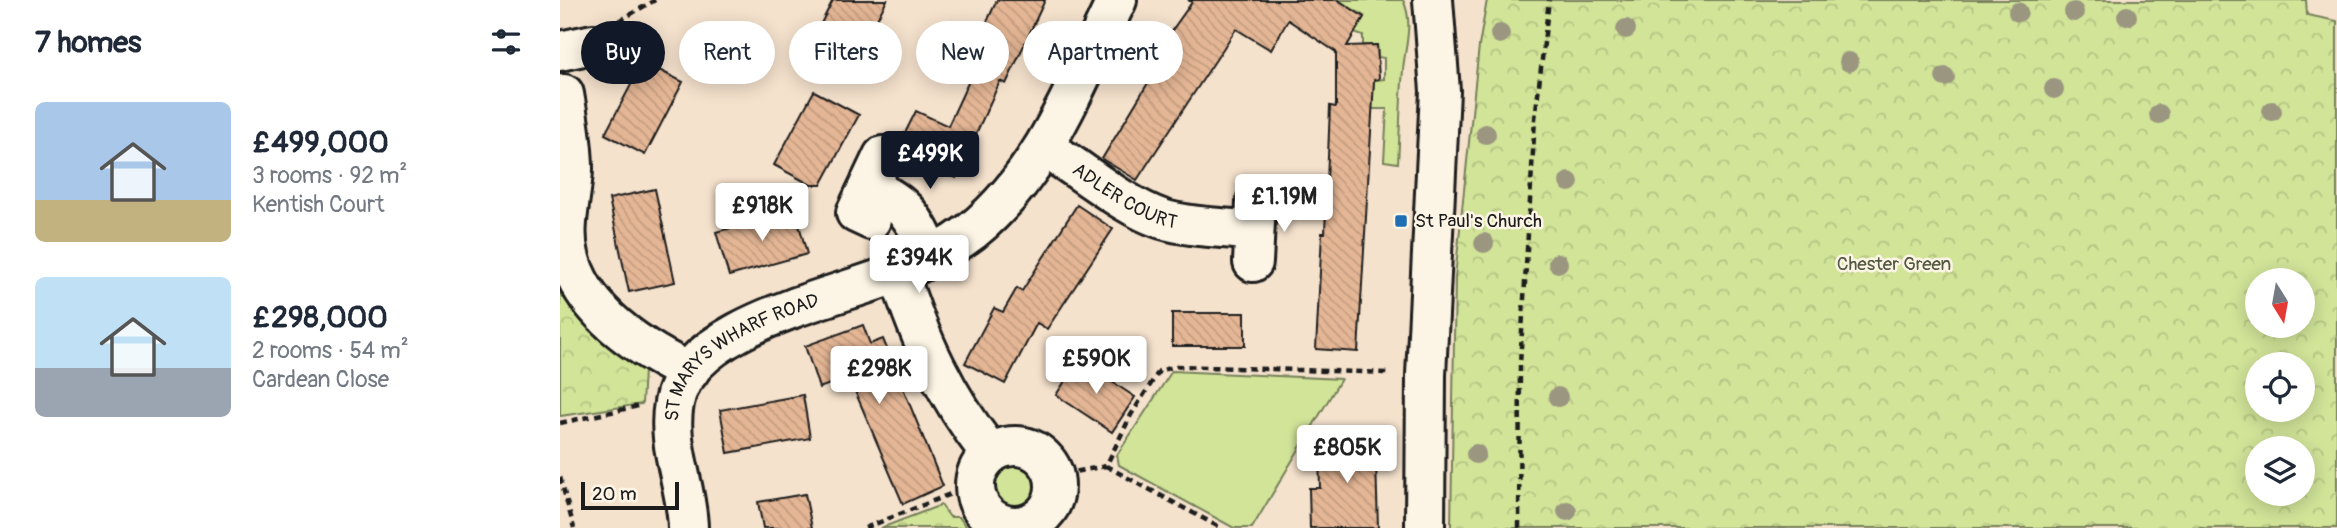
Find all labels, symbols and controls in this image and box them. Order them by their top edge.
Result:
chip: Buy [581,21,665,84]
chip: Rent [679,21,775,84]
chip: Filters [789,21,902,84]
chip: New [916,21,1009,84]
chip: Apartment [1023,21,1183,84]
icon: filters [487,23,525,61]
text: 7 homes [35,24,142,61]
text: £499,000 [252,124,389,161]
icon: home [91,130,175,214]
pin: £499K [881,132,979,191]
text: £499K [897,139,963,168]
street label: ADLER COURT [1068,157,1180,235]
text: 3 rooms · 92 m² [252,161,407,190]
pin: £1.19M [1227,174,1341,234]
text: £1.19M [1251,182,1317,211]
pin: £918K [713,184,811,243]
text: Kentish Court [252,190,385,219]
text: £918K [731,191,793,220]
place label: St Paul's Church [1415,209,1542,233]
marker: St Paul's Church [1393,213,1409,229]
pin: £394K [870,236,968,295]
text: £394K [886,243,952,272]
park label: Chester Green [1837,252,1951,276]
north arrow [2245,268,2315,338]
map controls [2245,268,2315,506]
street label: ST MARYS WHARF ROAD [660,288,822,422]
text: £298,000 [252,299,388,336]
icon: home [91,305,175,389]
text: 2 rooms · 54 m² [252,336,409,365]
pin: £590K [1047,336,1145,396]
text: £590K [1062,344,1130,373]
pin: £298K [830,346,928,406]
button: locate [2245,352,2315,422]
text: £298K [847,354,911,383]
text: Cardean Close [252,365,389,394]
pin: £805K [1298,426,1396,485]
text: £805K [1313,433,1381,462]
button: layers [2245,436,2315,506]
scale bar [581,479,679,511]
text: 20 m [592,482,637,506]

